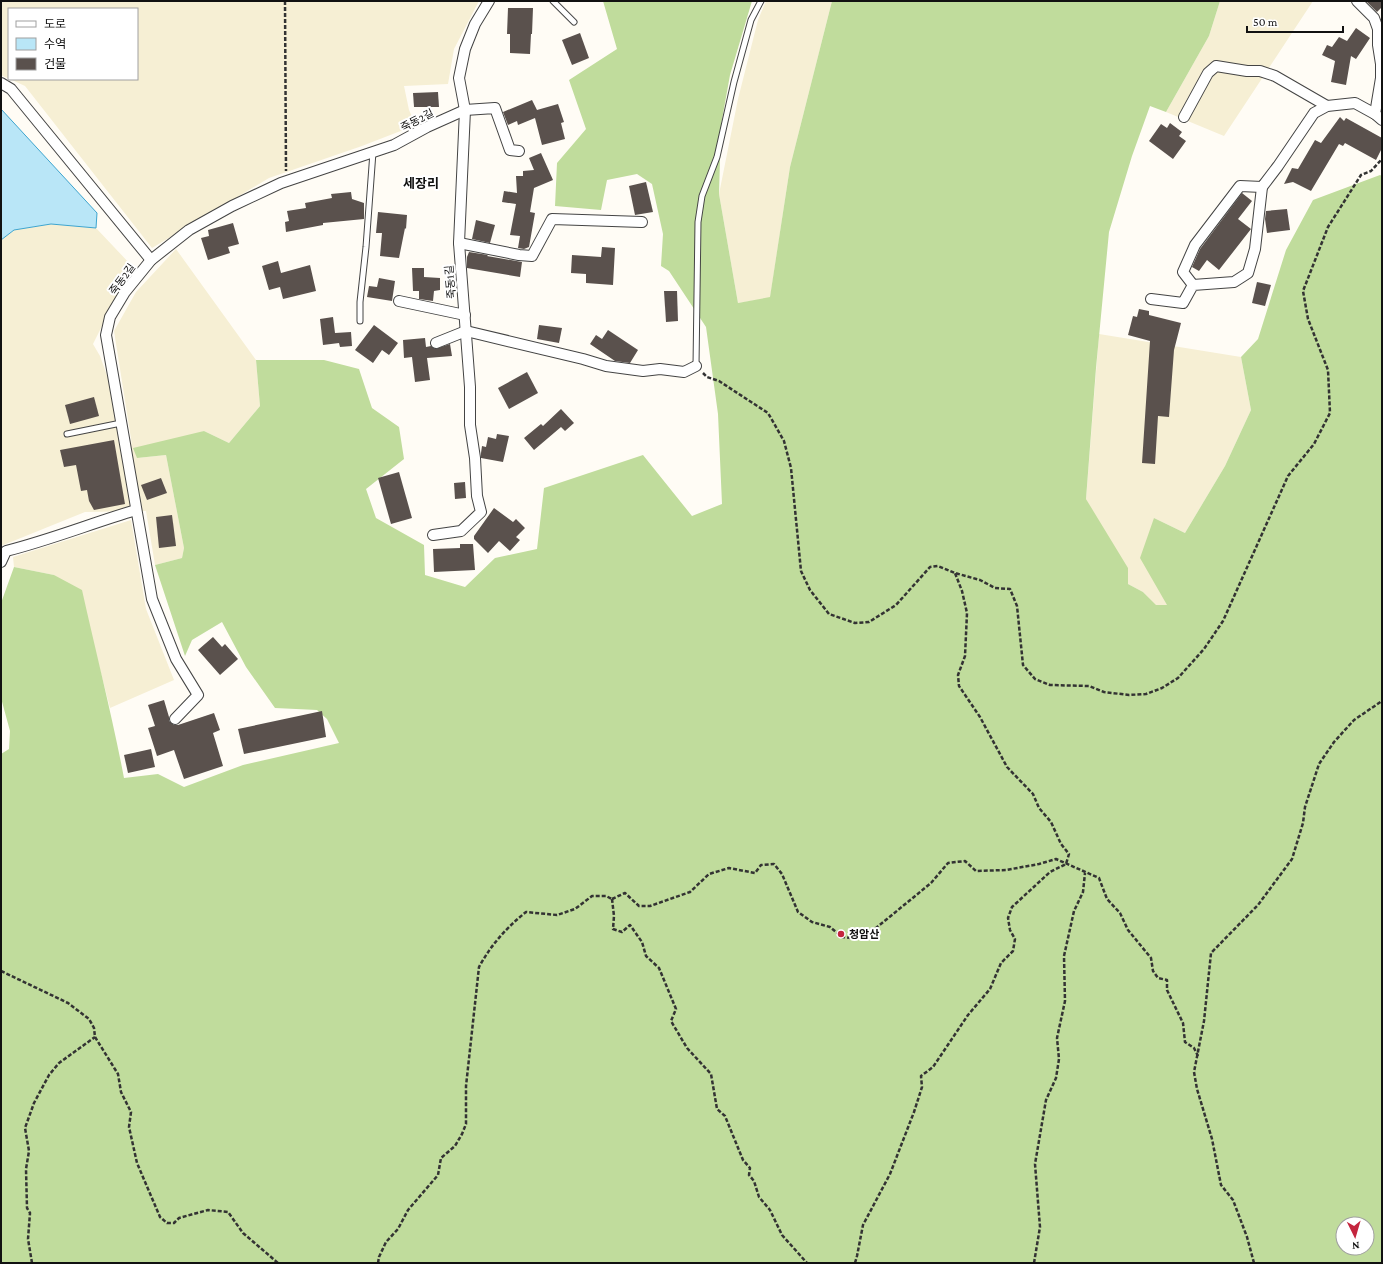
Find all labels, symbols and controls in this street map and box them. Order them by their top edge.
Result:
legend [8,8,138,80]
scale bar [1247,8,1343,34]
text: 50 m [1253,15,1278,29]
text: 도로 [44,17,66,31]
text: 수역 [44,37,66,51]
text: 건물 [44,57,66,71]
street label: 죽동2길 [398,107,436,133]
district label: 세장리 [403,176,439,191]
street label: 죽동2길 [107,261,137,297]
street label: 죽동1길 [443,265,457,299]
place label: 청암산 [849,928,879,940]
marker: 청암산 [836,929,846,939]
north arrow [1335,1216,1375,1256]
text: N [1351,1240,1360,1252]

